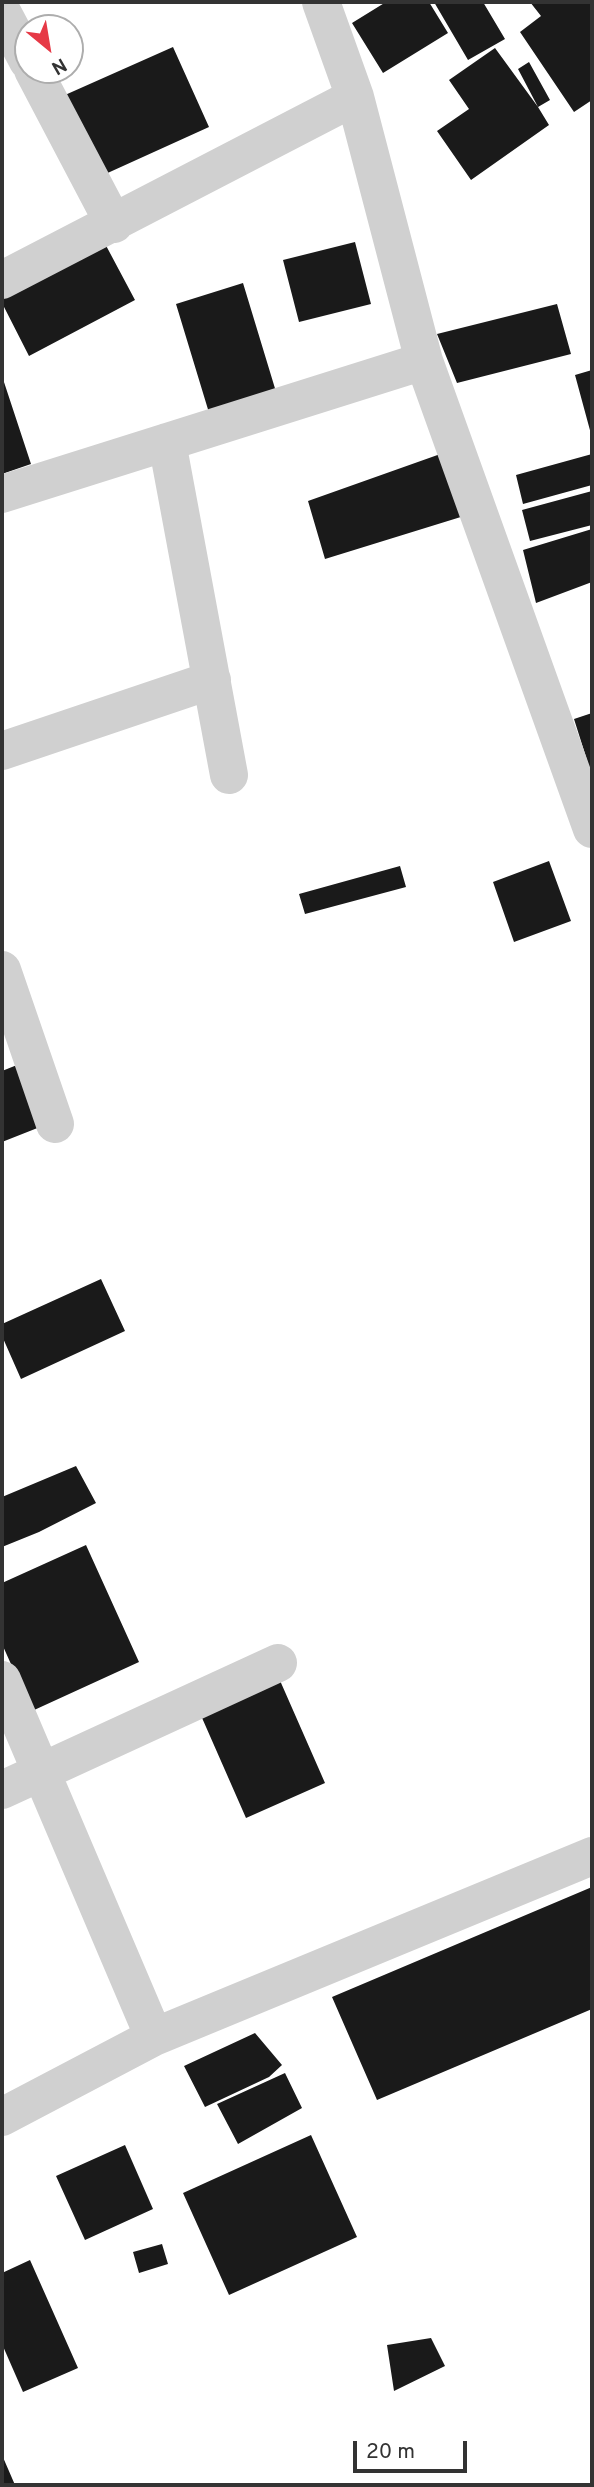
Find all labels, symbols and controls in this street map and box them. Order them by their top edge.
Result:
north arrow [14,14,84,84]
text: N [47,52,70,79]
scale bar [356,2428,470,2472]
text: 20 m [366,2439,415,2466]

